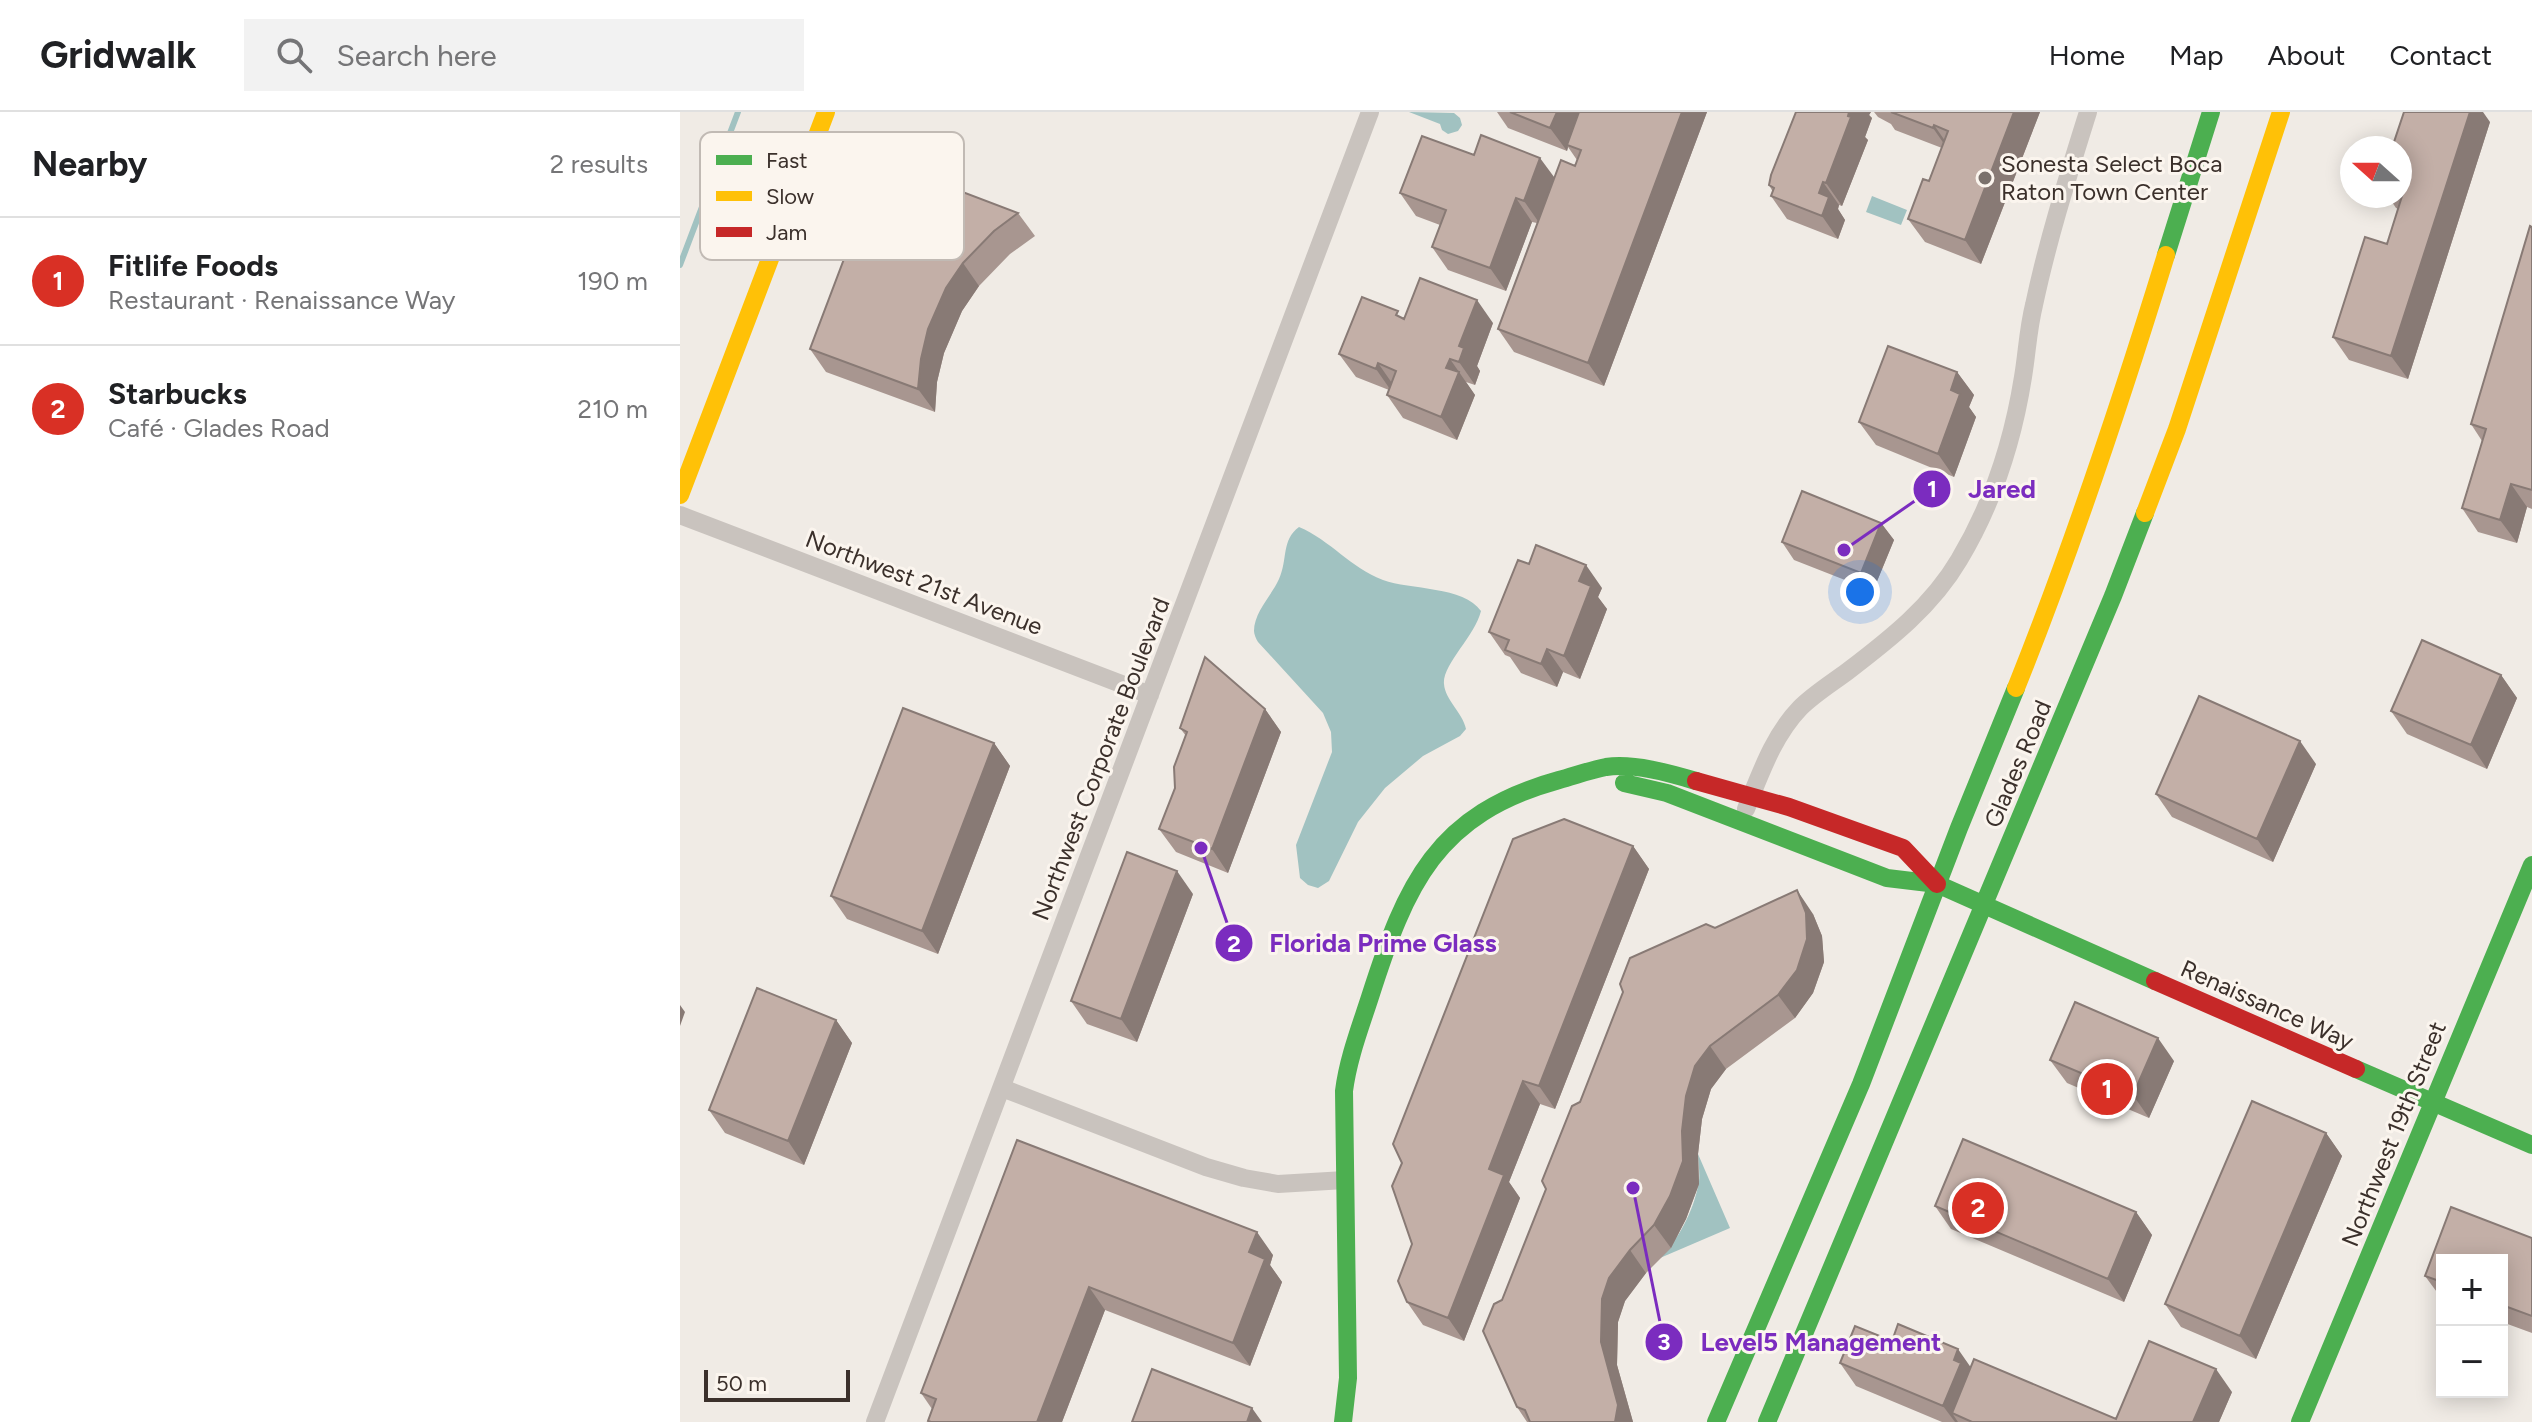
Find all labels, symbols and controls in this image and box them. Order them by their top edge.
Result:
search box [244,19,804,91]
text: Gridwalk [40,32,196,78]
icon: search [272,33,316,77]
text: Search here [336,37,497,74]
text: Home [2049,38,2125,72]
text: Map [2169,38,2224,72]
text: About [2268,38,2345,72]
text: Contact [2389,38,2492,72]
legend [700,132,964,260]
north arrow [2340,136,2412,208]
text: Nearby [32,144,147,185]
text: Fast [766,147,808,174]
text: 2 results [550,148,648,180]
place label: Sonesta Select Boca Raton Town Center [2001,149,2223,206]
marker: Sonesta Select Boca Raton Town Center [1976,169,1994,187]
text: Slow [766,183,815,210]
text: Jam [766,219,807,246]
text: Fitlife Foods [108,247,278,284]
text: 1 [53,265,63,297]
text: 190 m [577,265,648,297]
text: Restaurant · Renaissance Way [108,284,456,316]
text: Starbucks [108,375,247,412]
text: 2 [50,393,66,425]
text: 210 m [578,393,648,425]
text: Café · Glades Road [108,412,330,444]
callout: Jared [1912,464,2052,514]
text: Jared [1968,473,2036,505]
text: 1 [1927,474,1937,503]
street label: Northwest 21st Avenue [802,524,1047,641]
your location [1840,572,1880,612]
street label: Northwest Corporate Boulevard [1025,593,1176,924]
street label: Glades Road [1978,696,2057,832]
callout: Florida Prime Glass [1214,918,1513,968]
text: Florida Prime Glass [1269,927,1497,959]
text: 2 [1227,929,1241,958]
street label: Renaissance Way [2176,953,2358,1056]
street label: Northwest 19th Street [2335,1017,2452,1250]
pin: 1 [2081,1059,2133,1119]
pin: 2 [1952,1178,2004,1238]
map controls [2436,1254,2508,1398]
button: + [2436,1254,2508,1326]
callout: Level5 Management [1644,1317,1957,1367]
text: Level5 Management [1700,1326,1942,1358]
button: − [2436,1326,2508,1398]
text: 3 [1657,1327,1671,1356]
scale bar [704,1366,850,1402]
text: 50 m [716,1370,767,1397]

